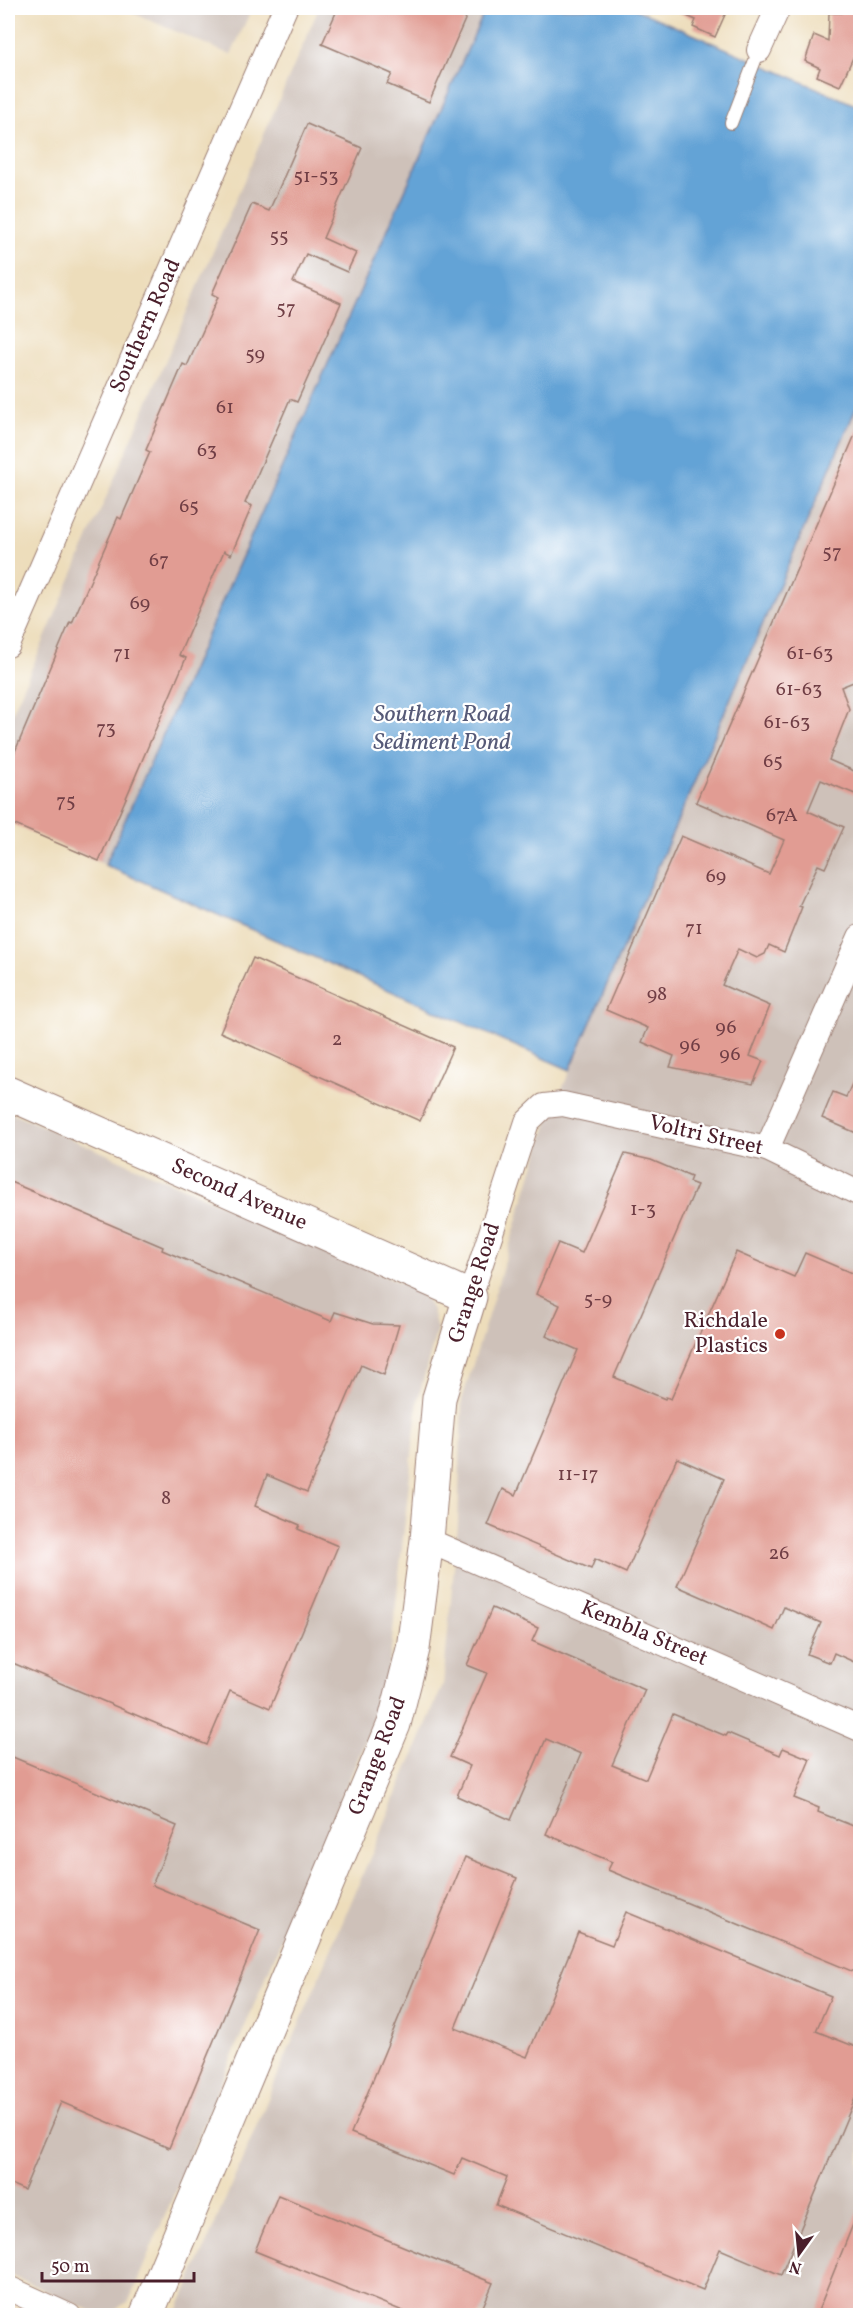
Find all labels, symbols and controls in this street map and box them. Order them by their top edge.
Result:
house number: 51-53 [293,163,339,191]
house number: 55 [269,223,289,251]
street label: Southern Road [103,254,189,398]
house number: 57 [276,295,296,323]
house number: 59 [245,341,265,369]
house number: 61 [216,394,234,422]
house number: 63 [197,437,217,465]
house number: 65 [179,493,199,521]
house number: 57 [822,539,842,567]
house number: 67 [149,547,169,575]
house number: 69 [130,590,150,618]
house number: 71 [113,640,131,668]
house number: 61-63 [787,640,833,668]
house number: 61-63 [776,676,822,704]
water label: Southern Road Sediment Pond [373,698,511,760]
house number: 61-63 [764,709,810,737]
house number: 73 [96,715,116,743]
house number: 65 [763,748,783,776]
house number: 75 [56,788,76,816]
house number: 67A [766,802,798,830]
house number: 69 [706,863,726,891]
house number: 71 [685,915,703,943]
house number: 98 [647,981,667,1009]
house number: 96 [715,1014,737,1042]
house number: 2 [332,1026,342,1054]
house number: 96 [679,1032,701,1060]
house number: 96 [719,1041,741,1069]
street label: Voltri Street [646,1108,767,1164]
street label: Second Avenue [166,1151,312,1239]
house number: 1-3 [630,1196,656,1224]
street label: Grange Road [441,1219,509,1347]
house number: 5-9 [584,1286,612,1314]
place label: Richdale Plastics [684,1306,768,1362]
marker: Richdale Plastics [773,1327,787,1341]
house number: 11-17 [558,1461,598,1489]
house number: 8 [161,1485,171,1513]
house number: 26 [769,1540,789,1568]
street label: Kembla Street [576,1593,713,1675]
street label: Grange Road [341,1692,415,1820]
north arrow [769,2224,829,2284]
scale bar [42,2245,194,2283]
text: N [787,2254,804,2279]
text: 50 m [51,2255,90,2280]

